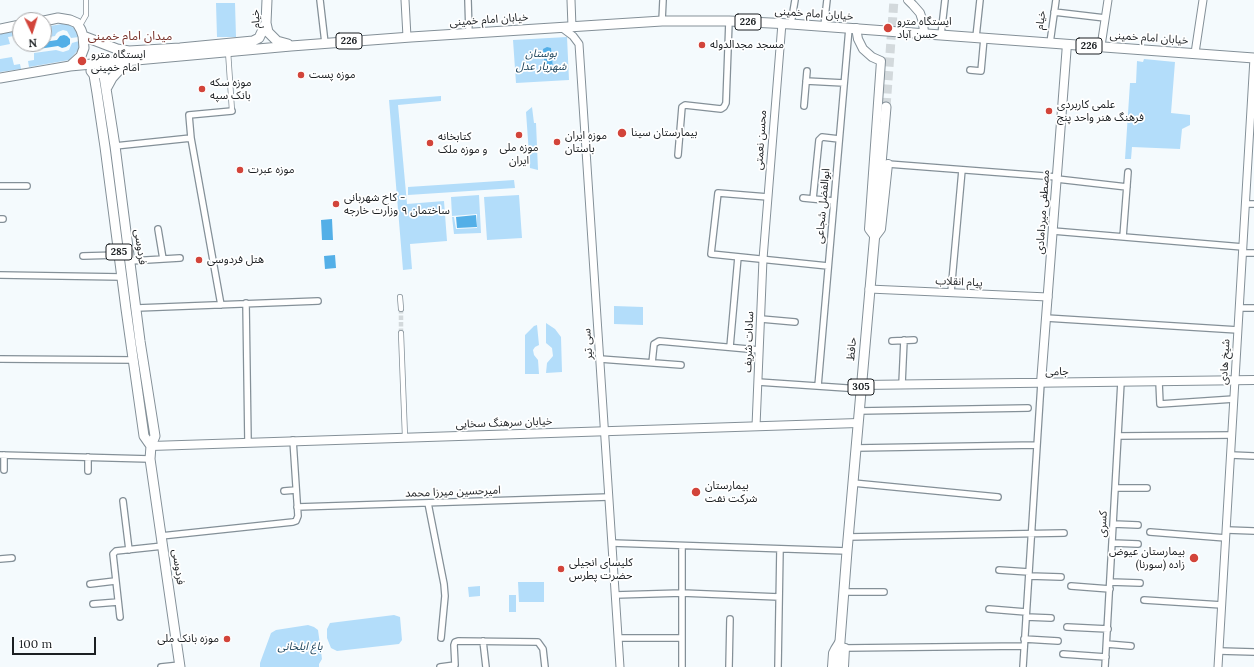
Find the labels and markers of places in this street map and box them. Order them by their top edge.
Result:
place label: ایستگاه مترو حسن آباد [897,15,952,41]
marker: ایستگاه مترو حسن آباد [882,22,894,34]
place label: مسجد مجدالدوله [710,38,784,52]
marker: مسجد مجدالدوله [697,40,707,50]
place label: ایستگاه مترو امام خمینی [91,48,146,74]
marker: ایستگاه مترو امام خمینی [76,55,88,67]
place label: موزه پست [309,68,356,82]
marker: موزه پست [296,70,306,80]
place label: موزه سکه بانک سپه [210,76,251,102]
marker: موزه سکه بانک سپه [197,84,207,94]
place label: علمی کاربردی فرهنگ هنر واحد پنج [1057,98,1144,124]
marker: علمی کاربردی فرهنگ هنر واحد پنج [1044,106,1054,116]
place label: بیمارستان سینا [631,126,697,140]
marker: بیمارستان سینا [616,127,628,139]
place label: موزه ایران باستان [565,129,607,155]
place label: کتابخانه و موزه ملک [438,130,488,156]
marker: موزه ملی ایران [514,130,524,140]
marker: موزه ایران باستان [552,137,562,147]
marker: کتابخانه و موزه ملک [425,138,435,148]
place label: موزه ملی ایران [499,141,539,167]
place label: موزه عبرت [248,163,294,177]
marker: موزه عبرت [235,165,245,175]
place label: کاخ شهربانی - ساختمان ۹ وزارت خارجه [344,191,450,217]
marker: کاخ شهربانی - ساختمان ۹ وزارت خارجه [331,199,341,209]
place label: هتل فردوسی [207,253,264,267]
marker: هتل فردوسی [194,255,204,265]
place label: بیمارستان شرکت نفت [705,479,757,505]
marker: بیمارستان شرکت نفت [690,486,702,498]
place label: بیمارستان عیوض زاده (سورنا) [1109,545,1185,571]
marker: بیمارستان عیوض زاده (سورنا) [1188,552,1200,564]
place label: کلیسای انجیلی حضرت پطرس [569,556,633,582]
marker: کلیسای انجیلی حضرت پطرس [556,564,566,574]
place label: موزه بانک ملی [157,632,219,646]
marker: موزه بانک ملی [222,634,232,644]

